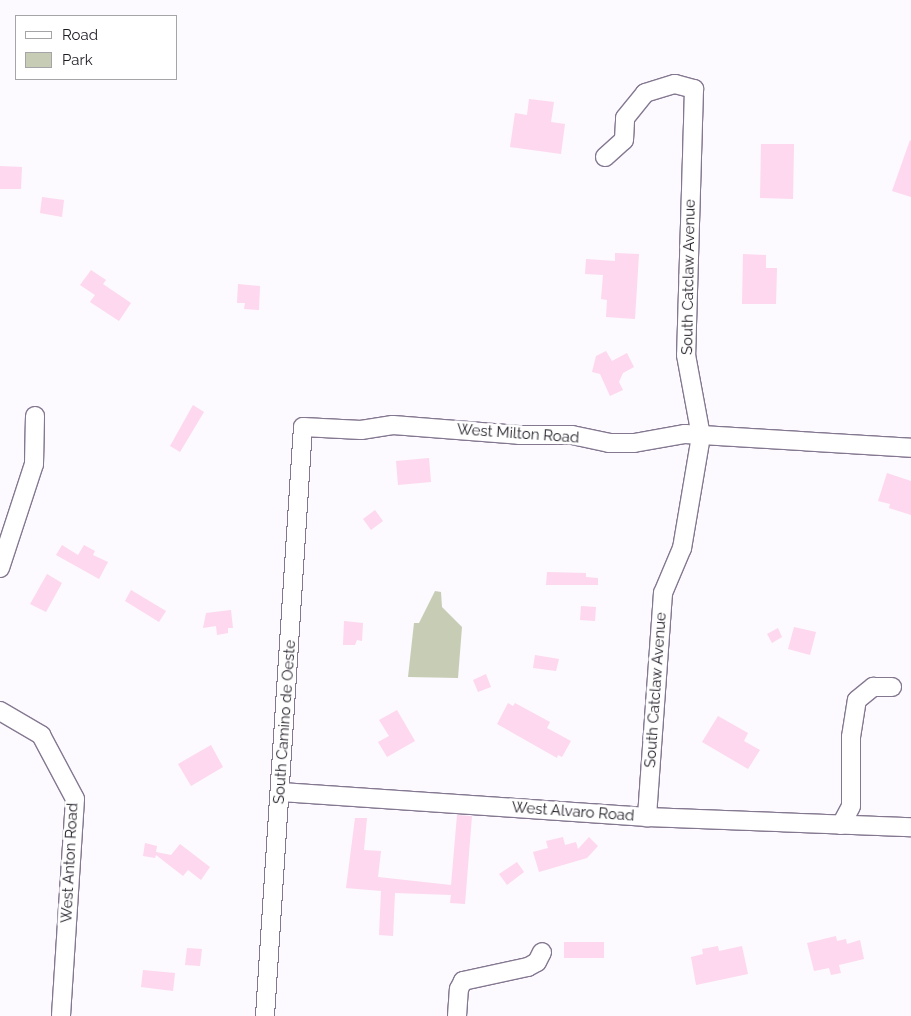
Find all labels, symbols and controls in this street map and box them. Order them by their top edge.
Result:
legend [15,15,178,80]
text: Road [62,26,98,44]
text: Park [62,51,93,69]
street label: South Catclaw Avenue [679,198,699,356]
street label: West Milton Road [456,421,580,447]
street label: South Catclaw Avenue [642,611,670,769]
street label: South Camino de Oeste [270,639,300,805]
street label: West Alvaro Road [511,799,635,825]
street label: West Anton Road [58,802,82,924]

